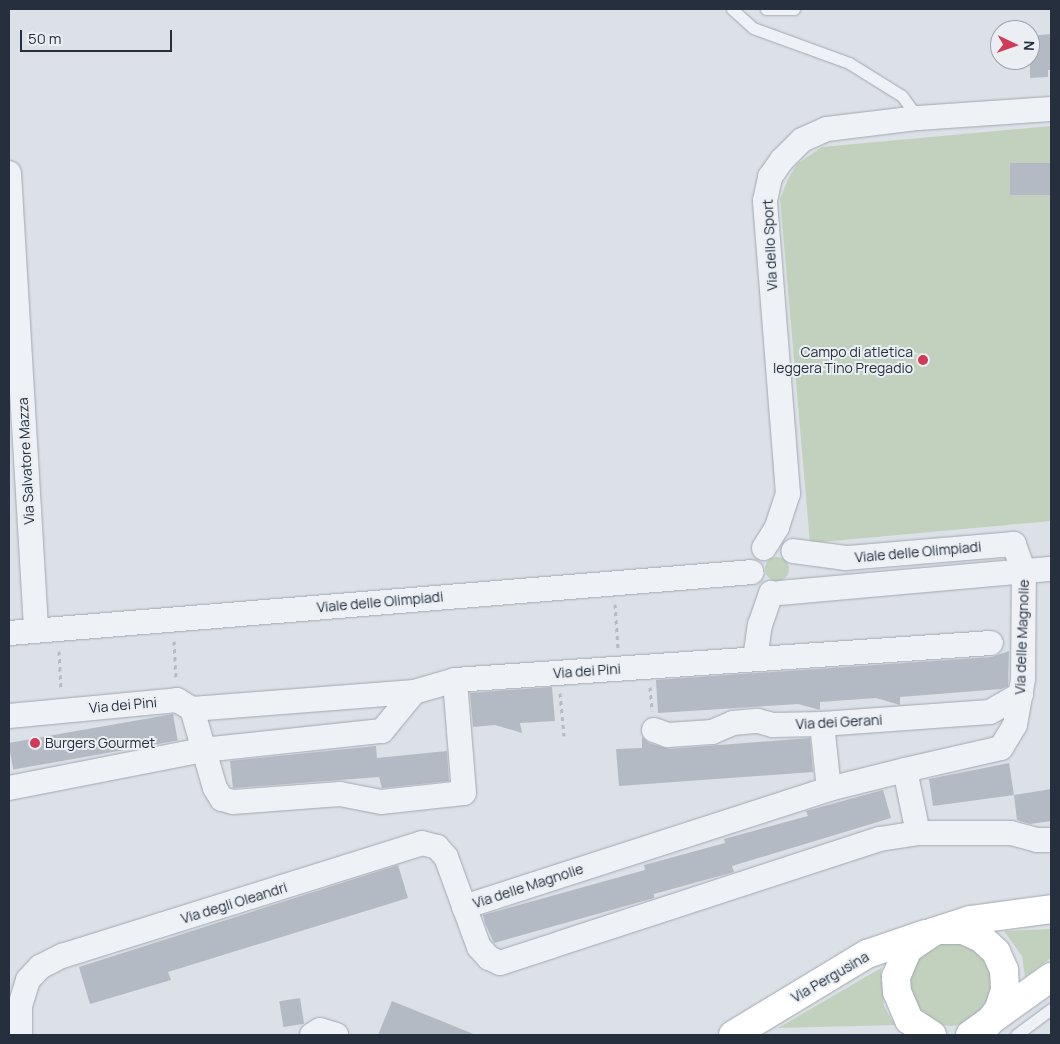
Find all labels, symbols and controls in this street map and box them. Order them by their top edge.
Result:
scale bar [22,20,175,52]
north arrow [990,20,1040,70]
text: 50 m [28,28,62,49]
text: N [1020,40,1039,51]
street label: Via dello Sport [759,199,781,291]
place label: Campo di atletica leggera Tino Pregadio [773,344,913,377]
marker: Campo di atletica leggera Tino Pregadio [917,354,929,366]
street label: Via Salvatore Mazza [14,397,38,525]
street label: Viale delle Olimpiadi [854,538,982,566]
street label: Via delle Magnolie [1012,579,1032,695]
street label: Viale delle Olimpiadi [316,588,444,616]
street label: Via dei Pini [553,660,621,682]
street label: Via dei Pini [88,694,158,716]
street label: Via dei Gerani [795,711,883,733]
place label: Burgers Gourmet [45,735,155,751]
marker: Burgers Gourmet [29,737,41,749]
street label: Via delle Magnolie [471,860,585,912]
street label: Via degli Oleandri [179,879,289,927]
street label: Via Pergusina [788,948,872,1006]

